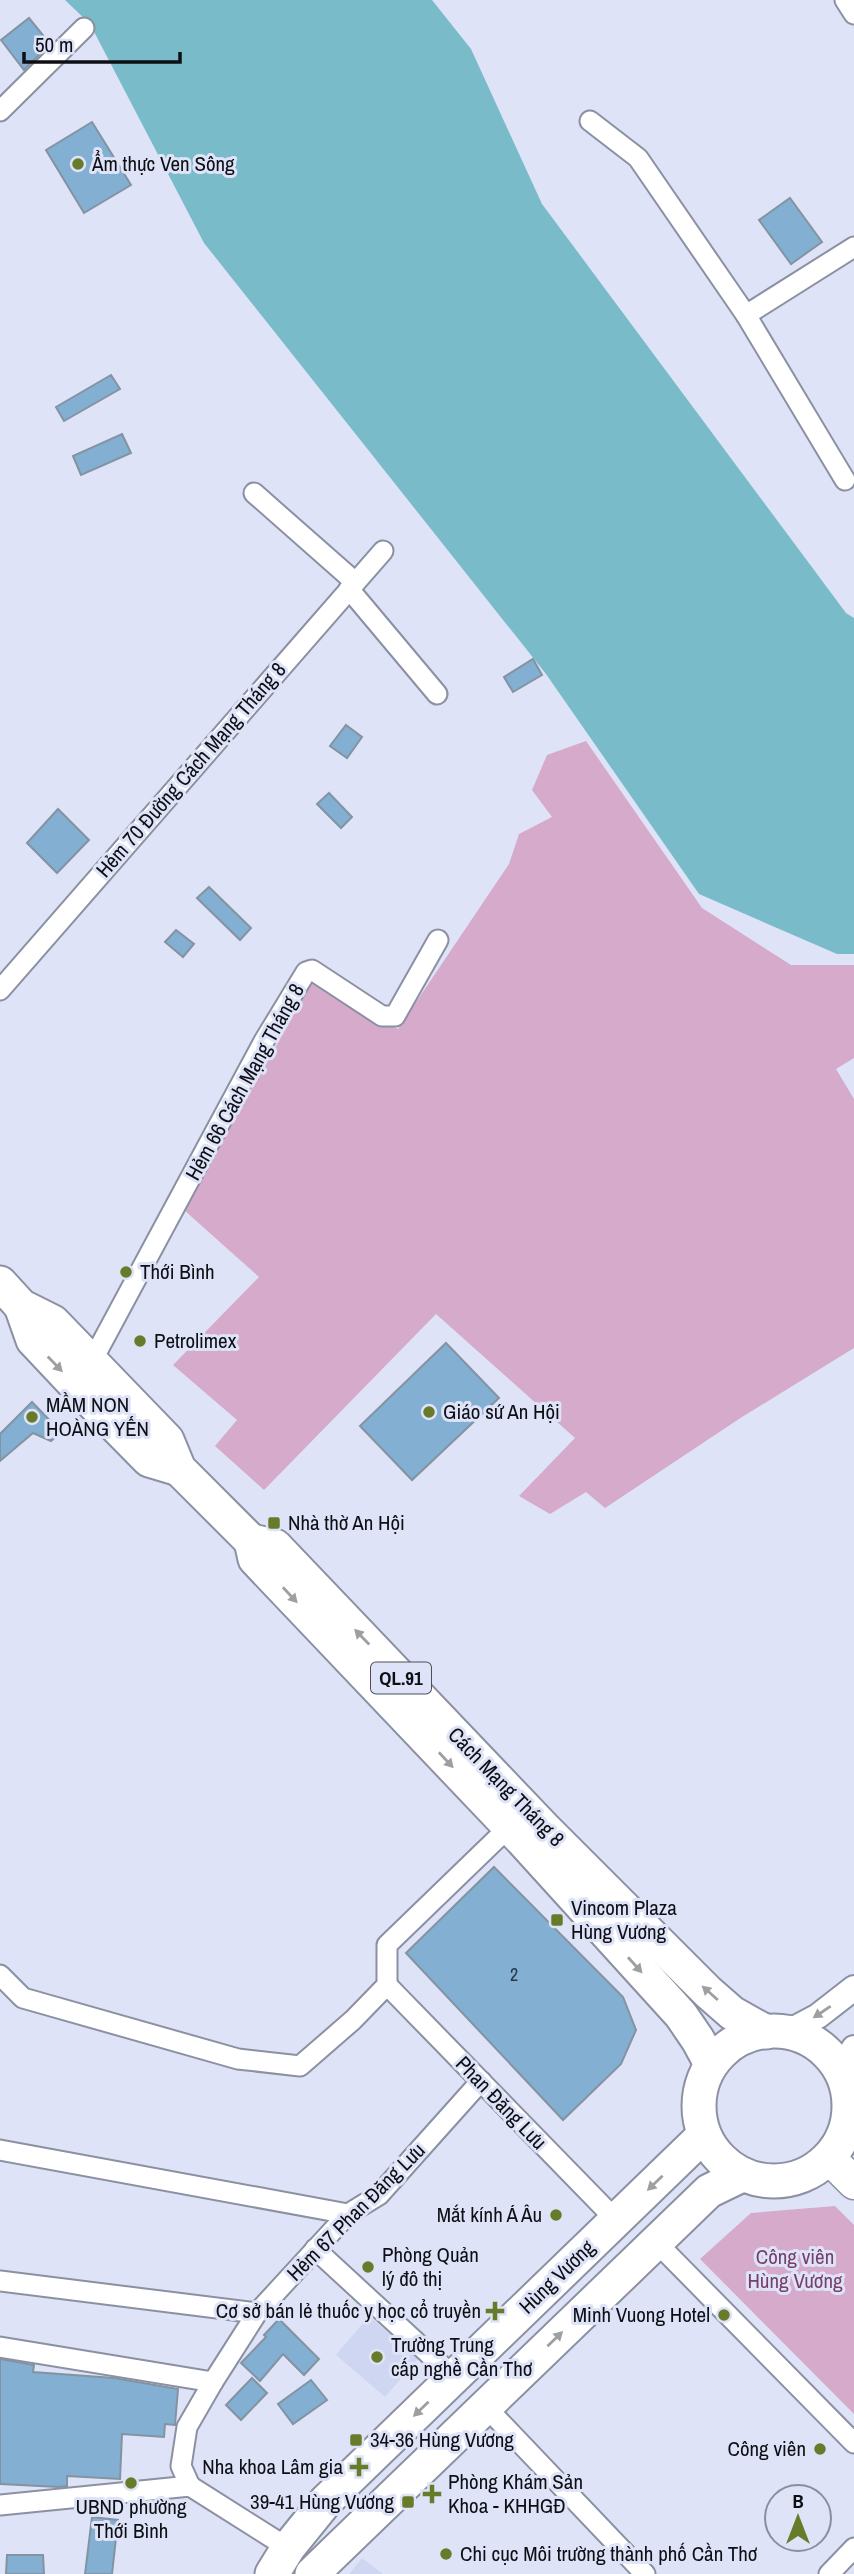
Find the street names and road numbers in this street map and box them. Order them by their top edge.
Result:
street label: Hẻm 70 Đường Cách Mạng Tháng 8 [89,656,292,883]
street label: Hẻm 66 Cách Mạng Tháng 8 [178,978,311,1185]
road number: QL.91 [371,1662,431,1694]
street label: Cách Mạng Tháng 8 [442,1721,571,1853]
street label: Phan Đăng Lưu [449,2050,553,2156]
street label: Hẻm 67 Phan Đăng Lưu [280,2136,431,2287]
street label: Hùng Vương [512,2233,601,2320]

